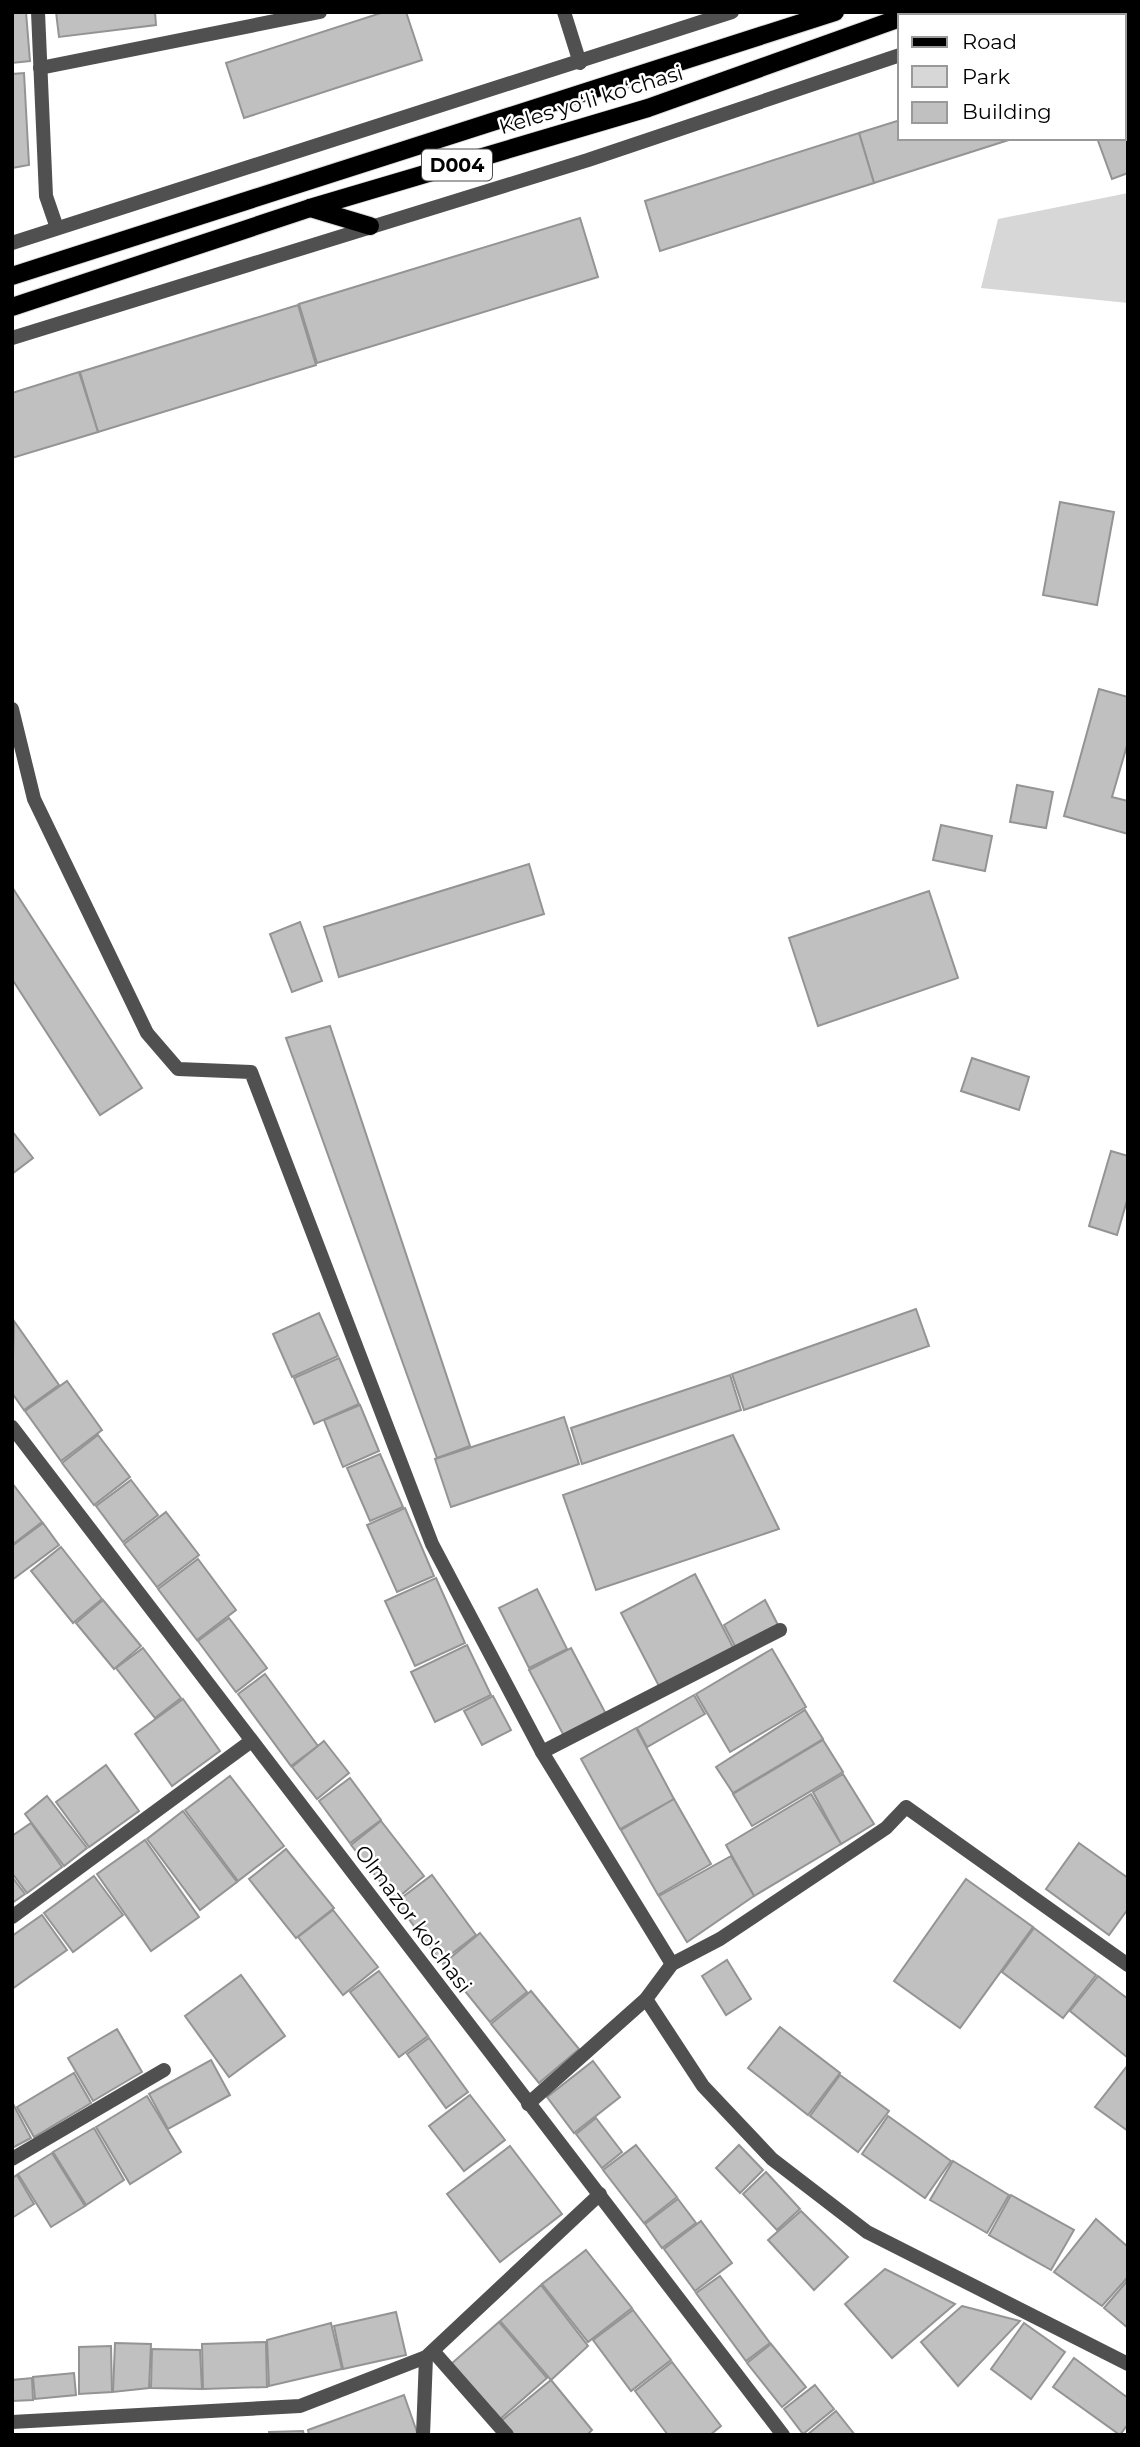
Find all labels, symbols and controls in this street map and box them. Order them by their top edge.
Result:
legend [898,14,1126,140]
text: Road [962,29,1017,54]
street label: Keles yoʻli koʻchasi [496,60,686,139]
text: Park [962,64,1010,89]
text: Building [962,99,1052,124]
road number: D004 [422,150,492,181]
street label: Olmazor ko'chasi [350,1840,477,1998]

